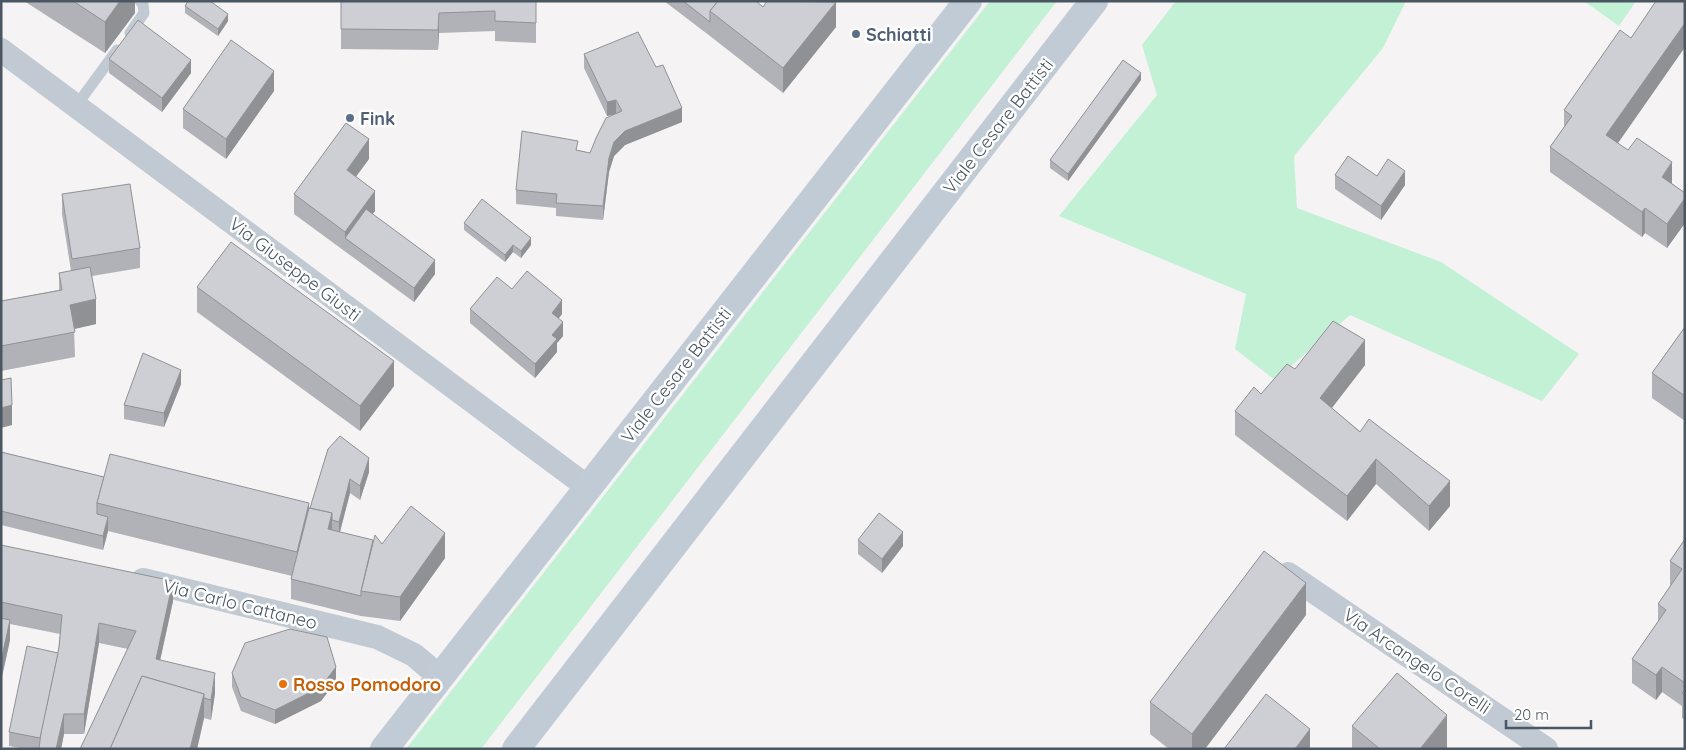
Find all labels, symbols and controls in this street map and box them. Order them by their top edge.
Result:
place label: Schiatti [866,23,931,46]
marker: Schiatti [850,28,862,40]
street label: Viale Cesare Battisti [938,54,1058,198]
place label: Fink [360,107,395,130]
marker: Fink [344,112,356,124]
street label: Via Giuseppe Giusti [225,212,365,326]
street label: Viale Cesare Battisti [616,303,736,447]
street label: Via Carlo Cattaneo [160,574,320,634]
street label: Via Arcangelo Corelli [1339,603,1495,719]
place label: Rosso Pomodoro [293,673,441,696]
marker: Rosso Pomodoro [277,678,289,690]
scale bar [1506,698,1591,730]
text: 20 m [1514,705,1549,724]

